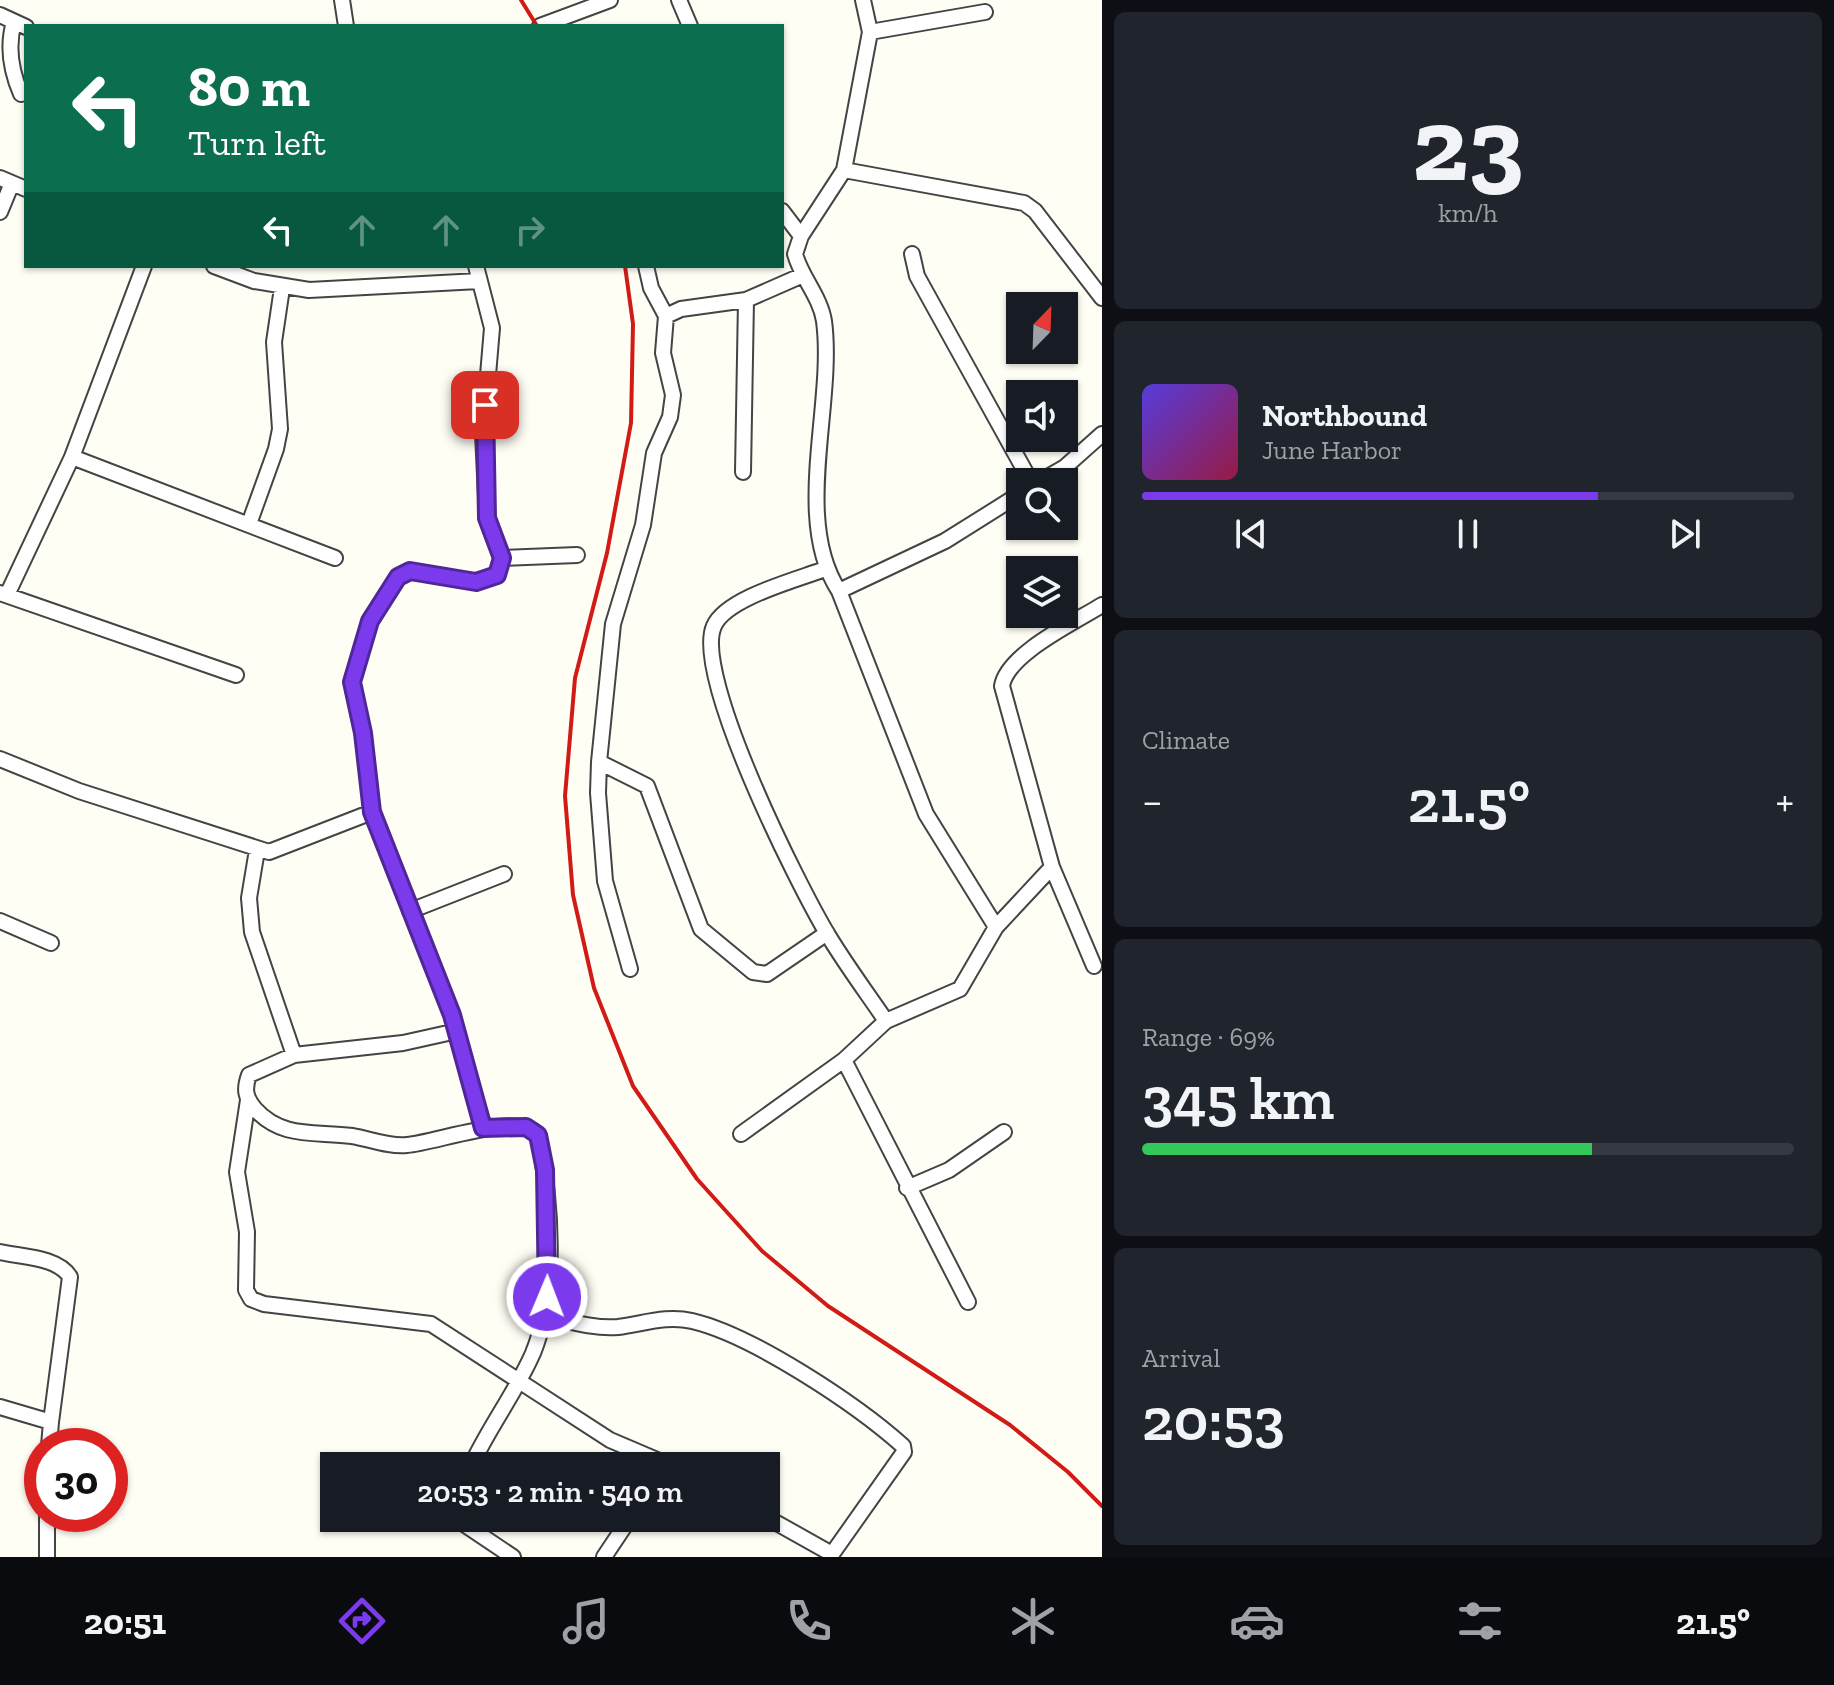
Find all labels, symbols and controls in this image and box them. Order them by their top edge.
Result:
text: 80 m [188,53,310,120]
icon: left [56,56,160,160]
text: 23 [1412,82,1524,207]
text: Turn left [188,121,326,164]
text: km/h [1438,197,1498,229]
icon: left [256,208,300,252]
icon: ahead [340,208,384,252]
icon: ahead [424,208,468,252]
icon: right [508,208,552,252]
north arrow [1006,292,1078,364]
map controls [1006,292,1078,628]
pin [451,371,519,439]
button: sound [1006,380,1078,452]
icon: arrive [463,383,507,427]
text: Northbound [1262,398,1427,434]
text: June Harbor [1262,434,1402,466]
button: search [1006,468,1078,540]
icon: previous [1229,512,1273,556]
icon: pause [1446,512,1490,556]
icon: next [1663,512,1707,556]
button: layers [1006,556,1078,628]
text: Climate [1142,724,1230,756]
text: 21.5° [1408,765,1530,837]
text: − [1142,774,1163,827]
text: + [1775,774,1794,827]
text: Range · 69% [1142,1021,1275,1053]
text: 345 km [1142,1062,1334,1134]
position arrow [505,1255,589,1339]
text: Arrival [1142,1342,1220,1374]
text: 20:53 [1142,1383,1285,1455]
speed limit sign: 30 [24,1428,128,1532]
text: 20:53 · 2 min · 540 m [417,1474,683,1510]
icon: directions [334,1593,390,1649]
icon: music [558,1593,614,1649]
icon: phone [781,1593,837,1649]
icon: climate [1005,1593,1061,1649]
icon: car [1229,1593,1285,1649]
icon: filters [1452,1593,1508,1649]
text: 20:51 [84,1600,166,1643]
text: 21.5° [1676,1600,1750,1643]

